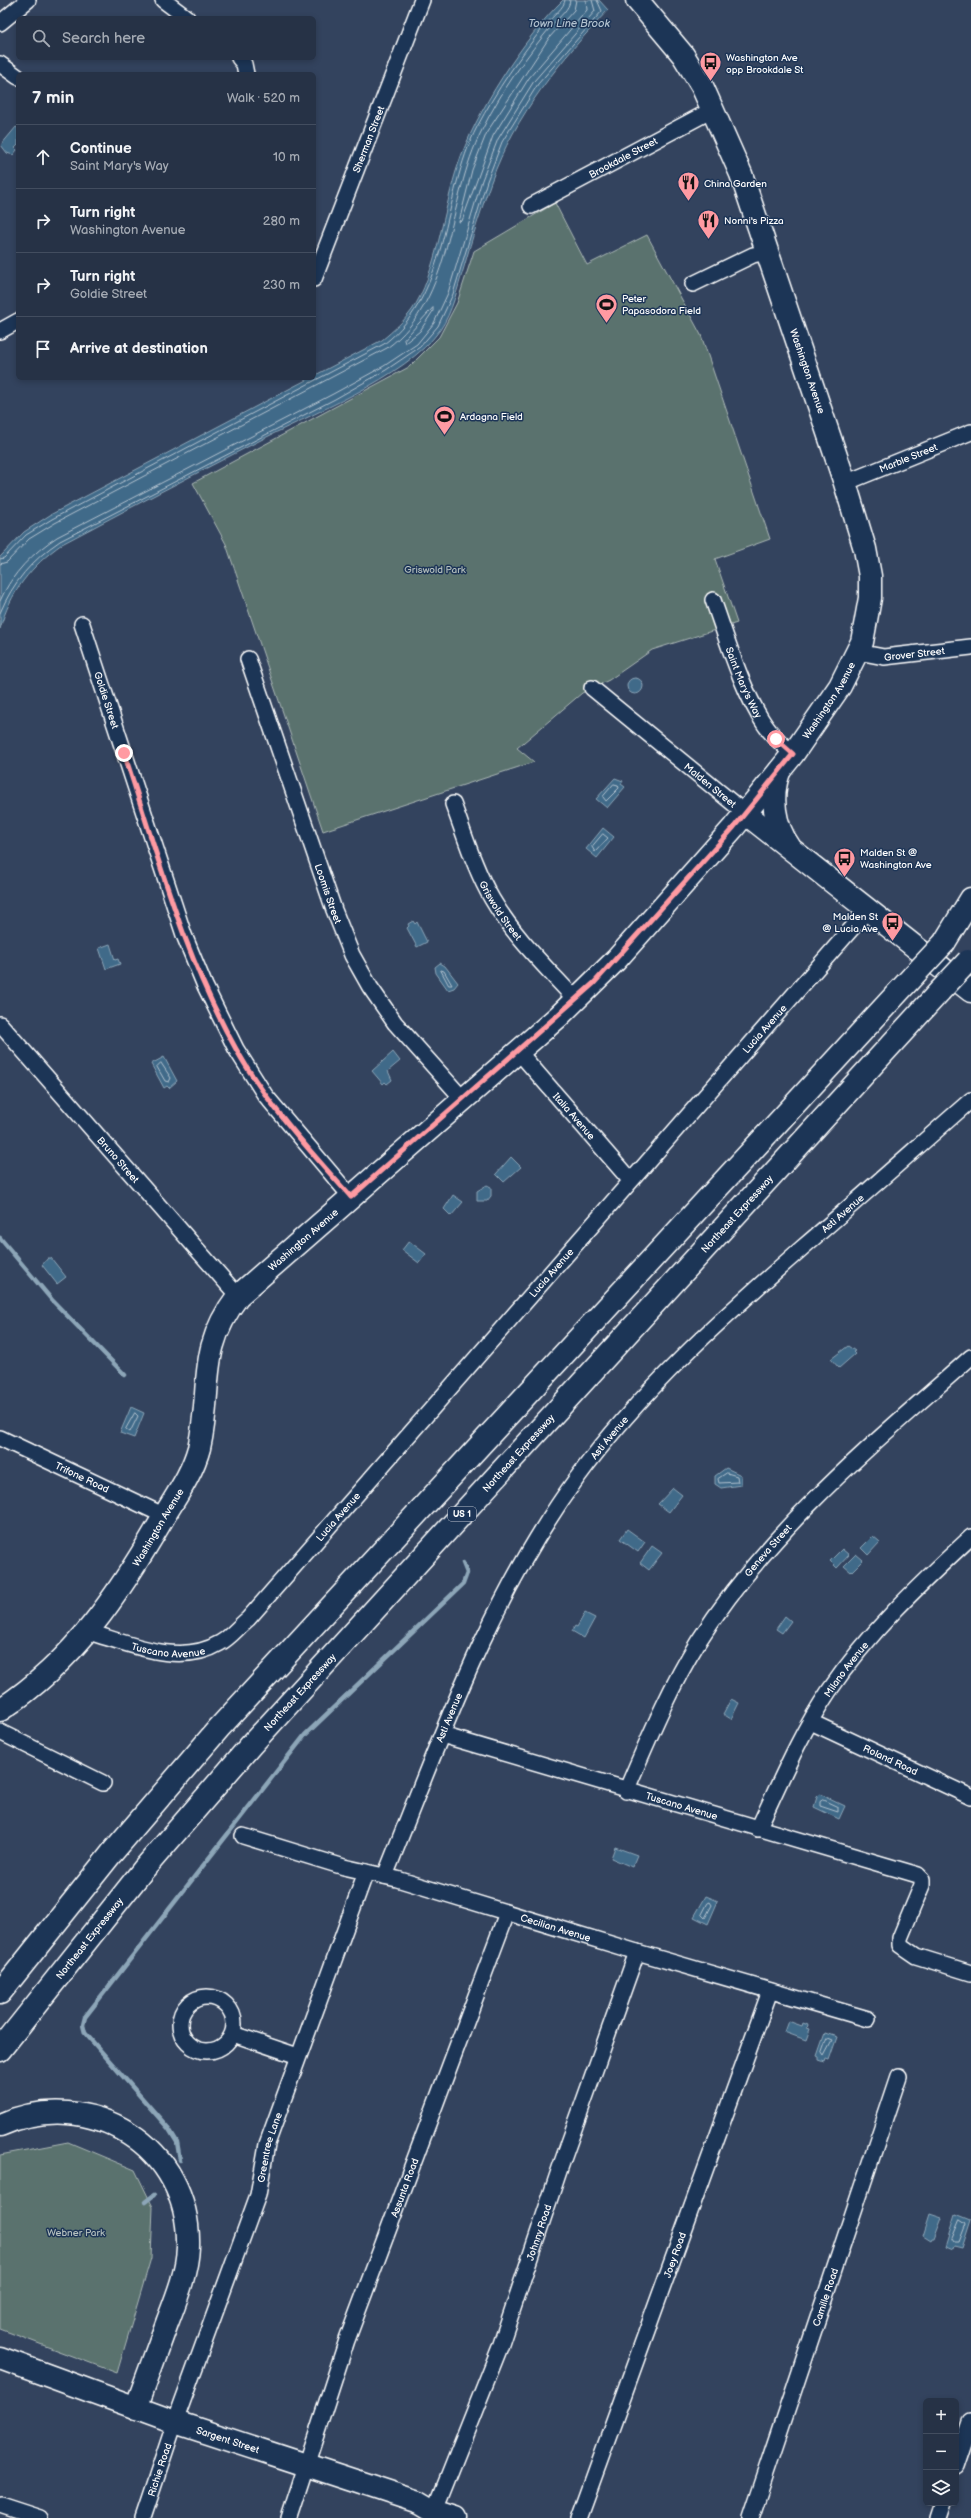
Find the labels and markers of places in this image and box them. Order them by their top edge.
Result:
bus stop icon: Washington Ave opp Brookdale St [698,50,724,83]
place label: Washington Ave opp Brookdale St [726,52,803,76]
restaurant icon: China Garden [675,170,701,203]
place label: China Garden [704,178,767,190]
restaurant icon: Nonni's Pizza [695,207,721,240]
place label: Nonni's Pizza [724,215,784,227]
sports icon: Peter Papasodora Field [594,291,620,324]
place label: Peter Papasodora Field [622,293,701,317]
sports icon: Ardagna Field [431,403,457,436]
place label: Ardagna Field [460,411,523,423]
bus stop icon: Malden St @ Washington Ave [832,845,858,878]
place label: Malden St @ Washington Ave [860,847,932,871]
bus stop icon: Malden St @ Lucia Ave [880,909,906,942]
place label: Malden St @ Lucia Ave [822,911,878,935]

